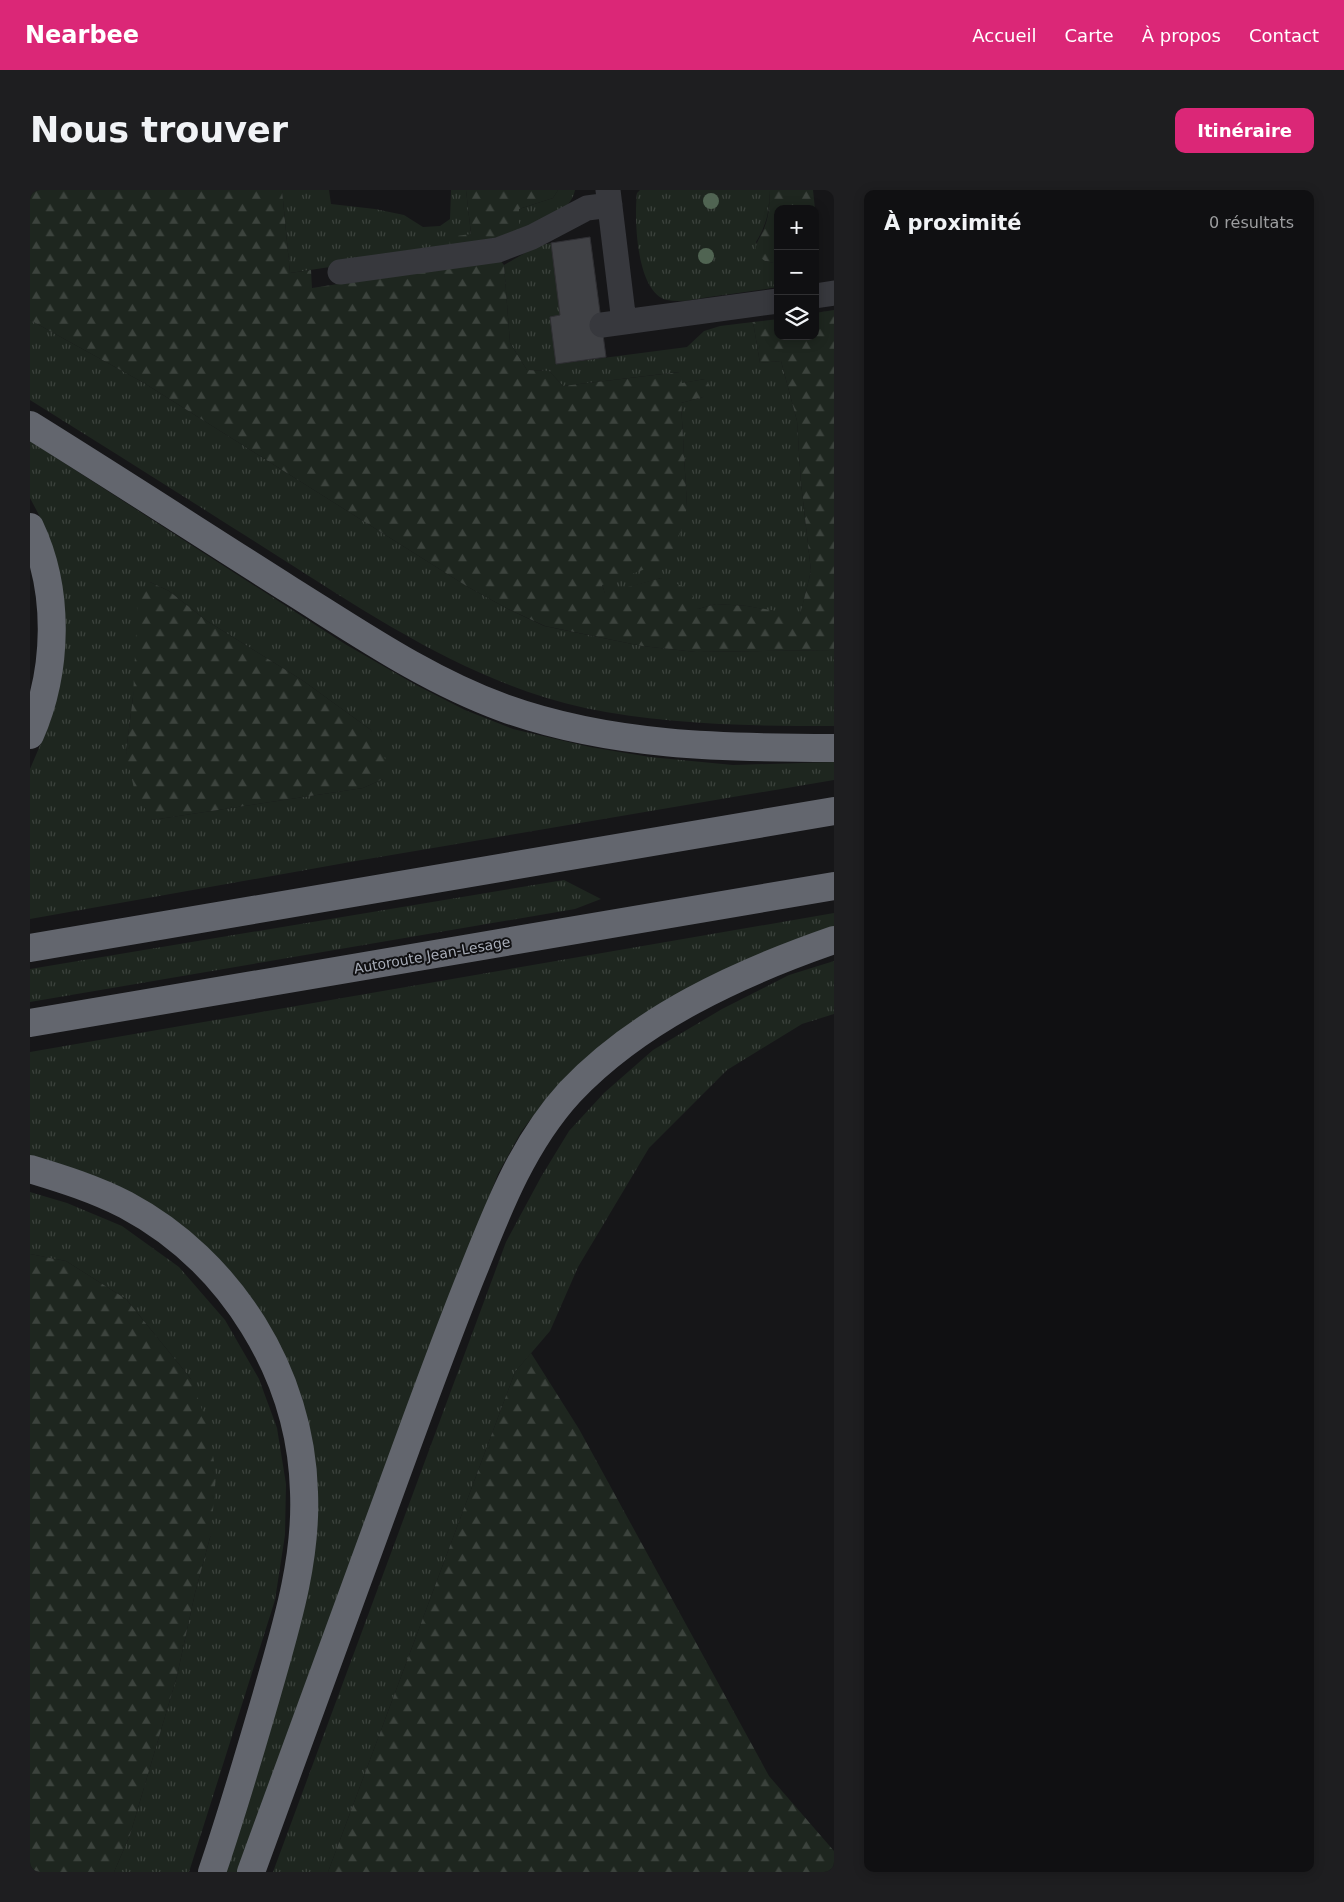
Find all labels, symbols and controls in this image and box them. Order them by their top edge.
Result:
text: Nearbee [25,21,139,49]
text: Accueil [972,25,1037,46]
text: Carte [1065,25,1114,46]
text: À propos [1142,25,1221,46]
text: Contact [1249,25,1319,46]
button: Itinéraire [1175,108,1314,153]
text: Nous trouver [30,110,288,150]
map controls [774,205,819,340]
button: + [774,205,819,250]
text: À proximité [884,211,1021,235]
text: 0 résultats [1209,213,1294,232]
button: − [774,250,819,295]
button: layers [774,295,819,340]
street label: Autoroute Jean-Lesage [352,933,512,977]

